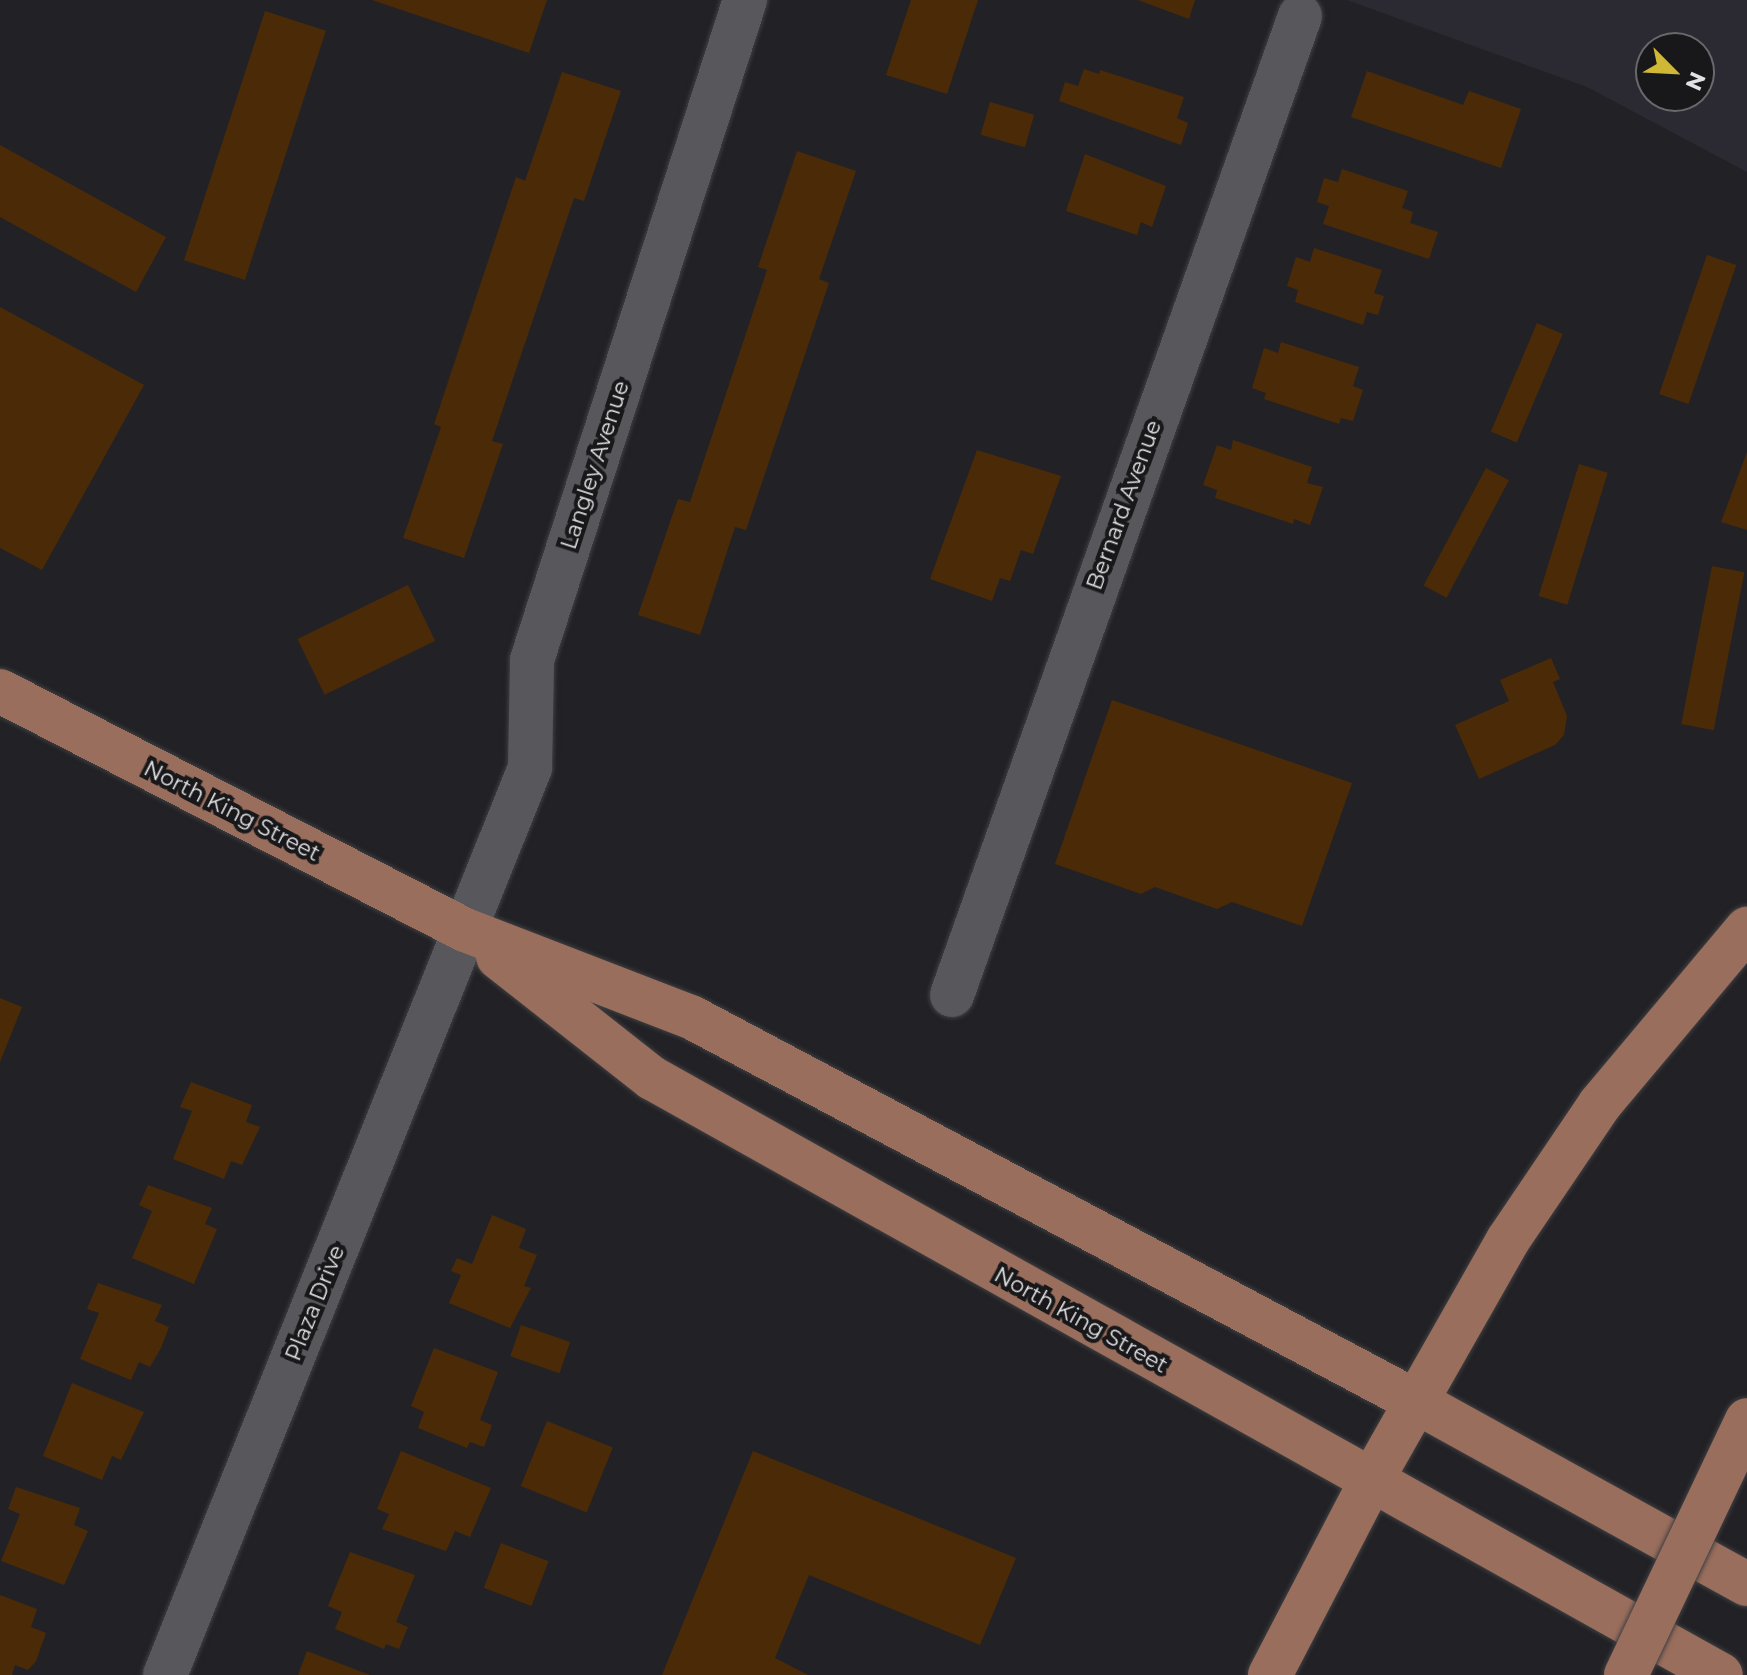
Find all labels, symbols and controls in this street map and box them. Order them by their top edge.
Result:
north arrow [1635,32,1715,112]
text: N [1680,68,1712,95]
street label: Langley Avenue [555,377,635,553]
street label: Bernard Avenue [1081,417,1167,593]
street label: North King Street [140,755,324,867]
street label: Plaza Drive [280,1241,350,1365]
street label: North King Street [990,1261,1172,1379]

